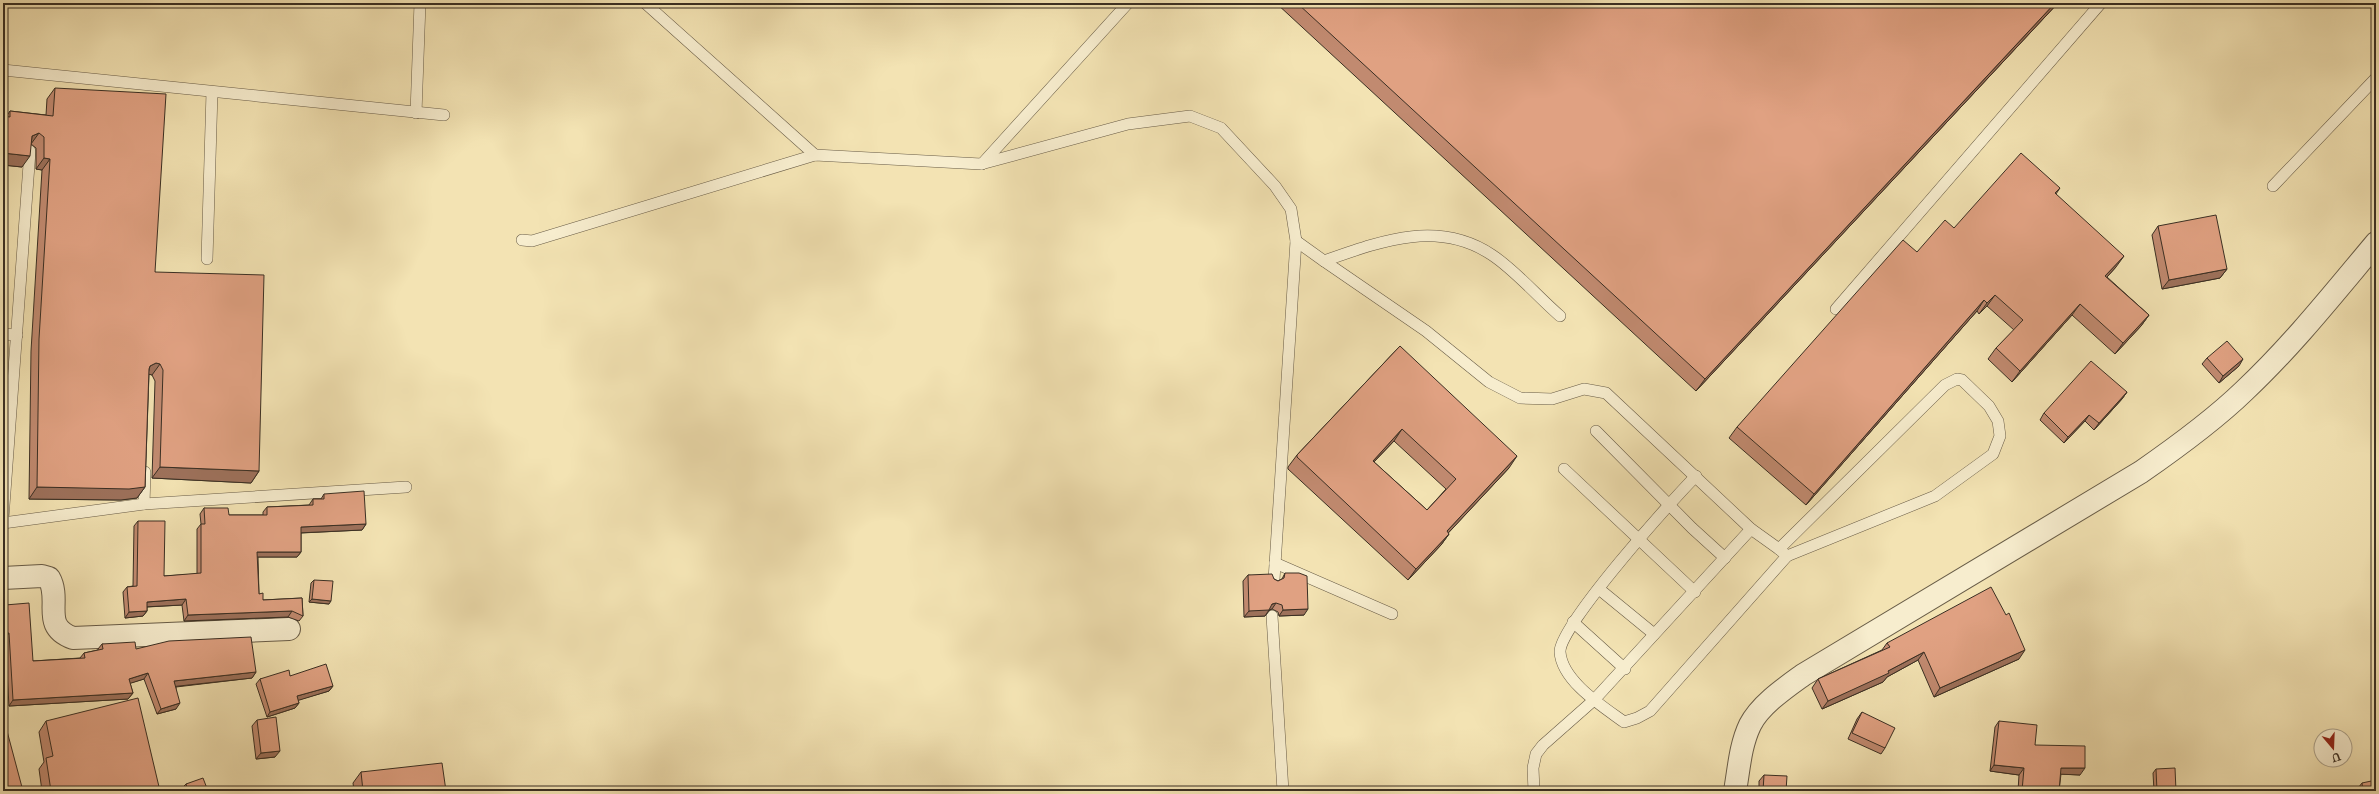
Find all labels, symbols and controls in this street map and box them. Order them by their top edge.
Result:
north arrow [2313,728,2353,768]
text: U [2330,749,2342,765]

